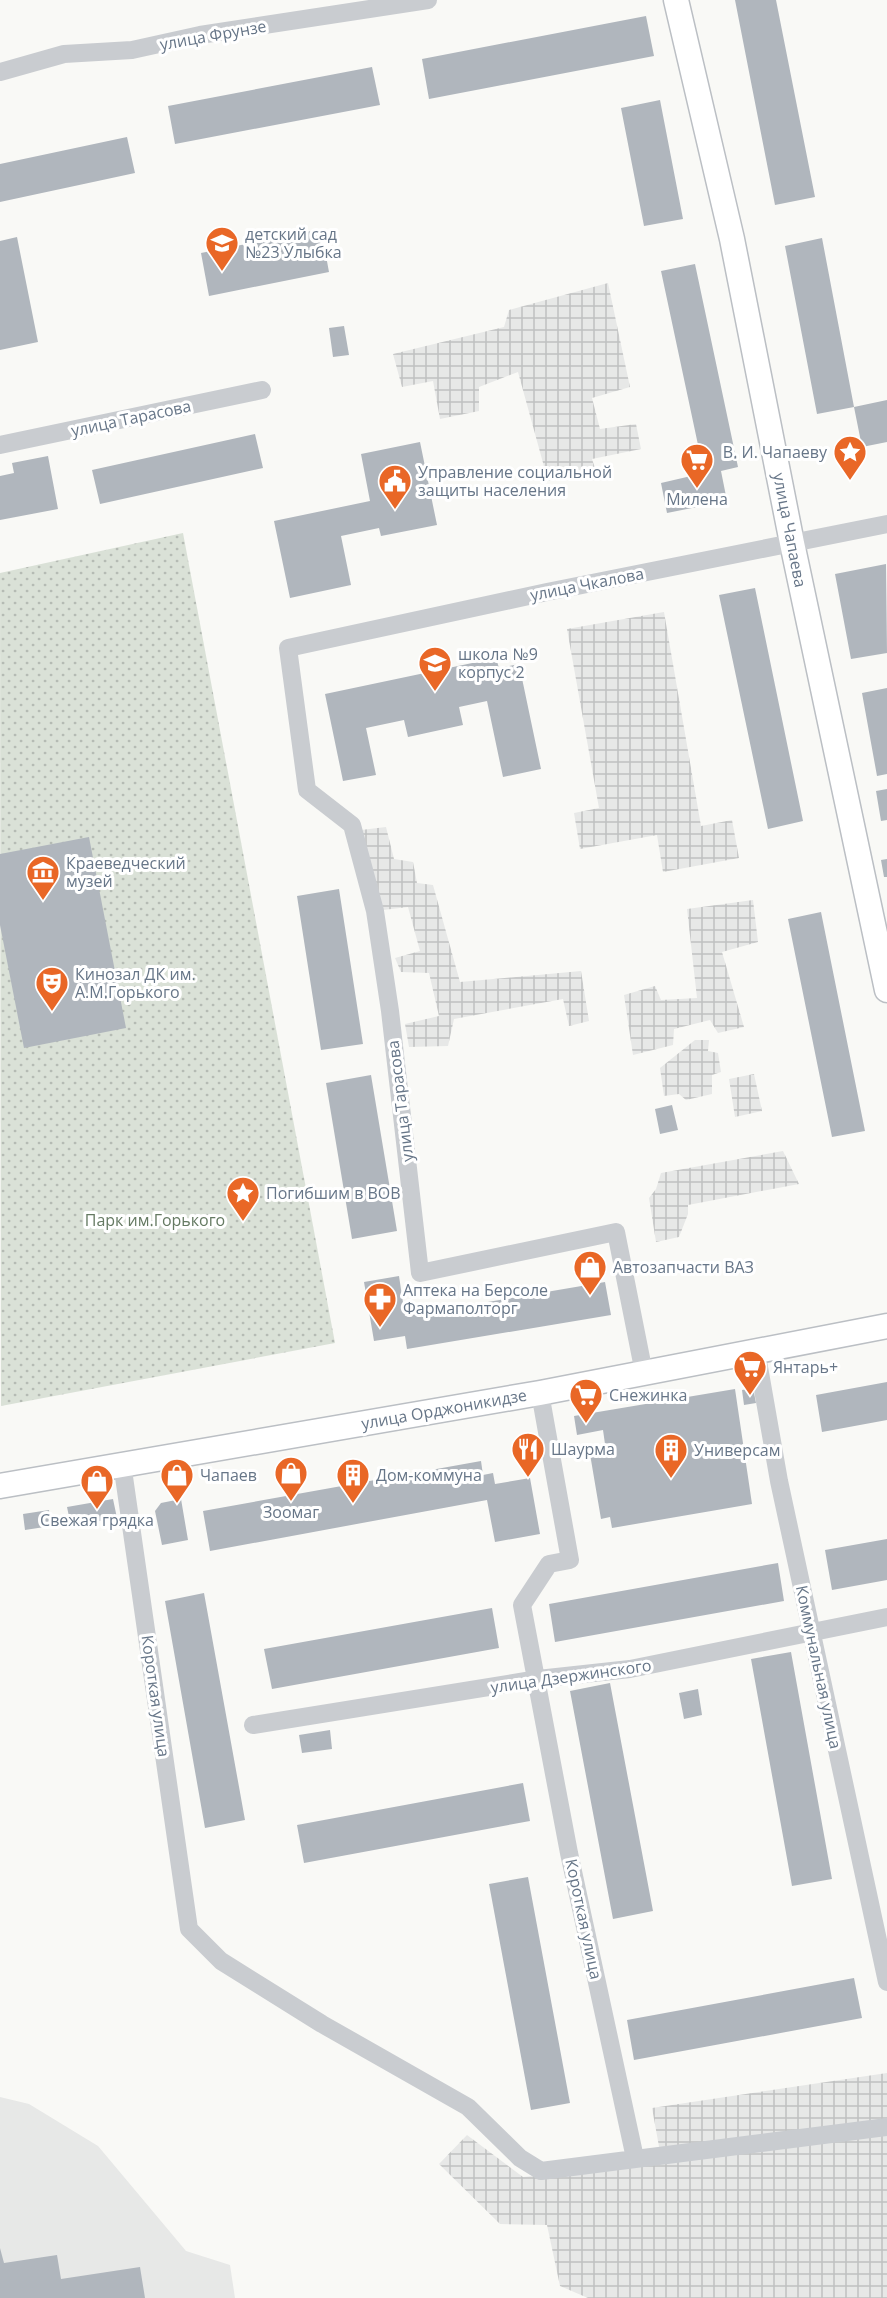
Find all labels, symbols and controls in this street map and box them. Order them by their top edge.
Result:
street label: улица Фрунзе [158,15,268,55]
place label: детский сад №23 Улыбка [245,223,342,263]
school or university icon: детский сад №23 Улыбка [204,225,240,272]
street label: улица Тарасова [69,395,193,441]
place icon: В. И. Чапаеву [832,434,868,481]
place label: В. И. Чапаеву [723,441,828,463]
supermarket icon: Милена [679,442,715,489]
place label: Управление социальной защиты населения [418,461,612,501]
public building icon: Управление социальной защиты населения [377,463,413,510]
street label: улица Чапаева [768,471,812,589]
place label: Милена [666,488,728,510]
street label: улица Чкалова [528,562,646,606]
place label: школа №9 корпус 2 [458,643,538,683]
school or university icon: школа №9 корпус 2 [417,645,453,692]
place label: Краеведческий музей [66,852,186,892]
museum icon: Краеведческий музей [25,854,61,901]
place label: Кинозал ДК им. А.М.Горького [75,963,196,1003]
theatre icon: Кинозал ДК им. А.М.Горького [34,965,70,1012]
street label: улица Тарасова [382,1039,418,1163]
place icon: Погибшим в ВОВ [225,1175,261,1222]
place label: Погибшим в ВОВ [266,1182,401,1204]
park label: Парк им.Горького [85,1209,225,1231]
shop icon: Автозапчасти ВАЗ [572,1249,608,1296]
place label: Автозапчасти ВАЗ [613,1256,754,1278]
place label: Аптека на Берсоле Фармаполторг [403,1279,548,1319]
pharmacy icon: Аптека на Берсоле Фармаполторг [362,1281,398,1328]
supermarket icon: Янтарь+ [732,1349,768,1396]
place label: Янтарь+ [773,1356,838,1378]
supermarket icon: Снежинка [568,1377,604,1424]
street label: улица Орджоникидзе [359,1384,529,1434]
place label: Снежинка [609,1384,687,1406]
restaurant icon: Шаурма [510,1431,546,1478]
building icon: Универсам [653,1432,689,1479]
place label: Шаурма [551,1438,615,1460]
place label: Универсам [694,1439,780,1461]
shop icon: Зоомаг [273,1455,309,1502]
shop icon: Чапаев [159,1457,195,1504]
building icon: Дом-коммуна [335,1457,371,1504]
shop icon: Свежая грядка [79,1463,115,1510]
place label: Чапаев [200,1464,257,1486]
place label: Дом-коммуна [376,1464,482,1486]
place label: Зоомаг [263,1501,319,1523]
place label: Свежая грядка [40,1509,154,1531]
street label: Коммунальная улица [791,1583,847,1751]
street label: Короткая улица [137,1634,175,1758]
street label: улица Дзержинского [489,1654,653,1698]
street label: Короткая улица [560,1857,608,1981]

